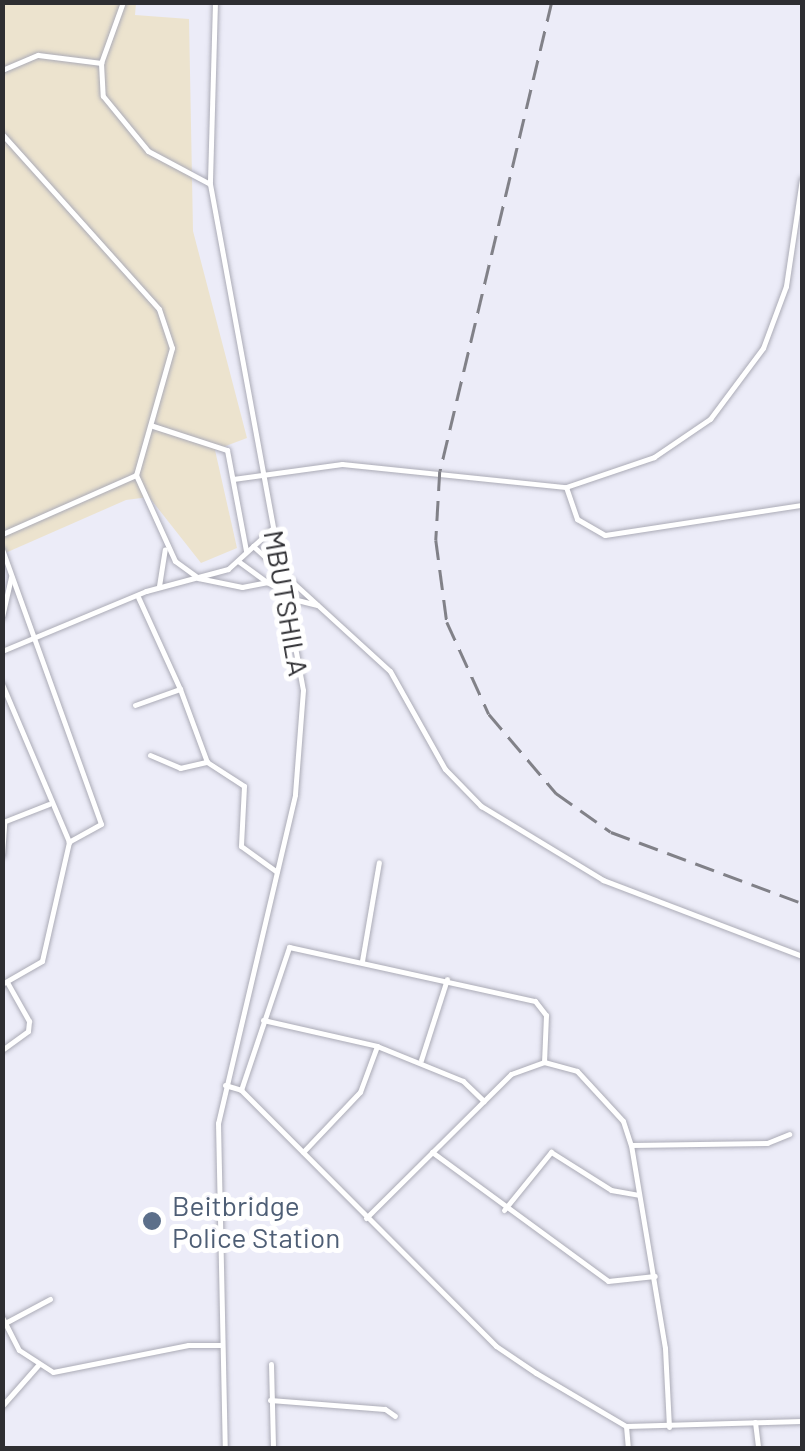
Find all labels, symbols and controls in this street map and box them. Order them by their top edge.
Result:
street label: MBUTSHILA [258,527,316,679]
place label: Beitbridge Police Station [172,1188,340,1254]
marker: Beitbridge Police Station [141,1210,163,1232]

